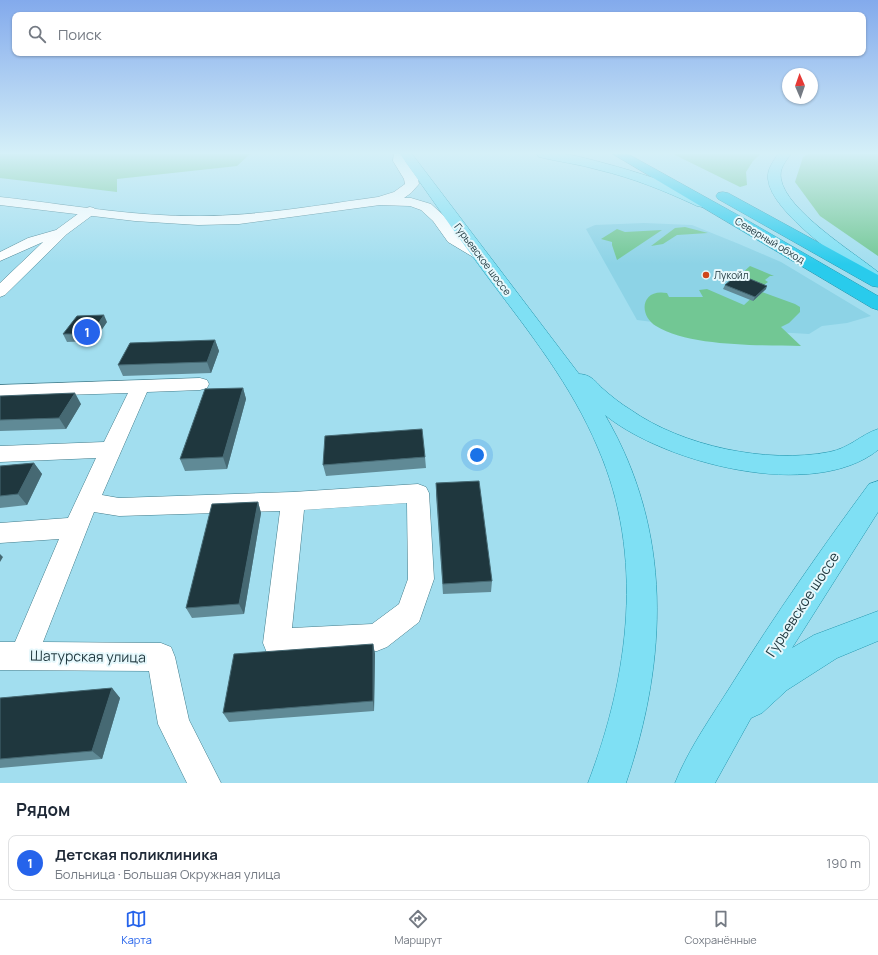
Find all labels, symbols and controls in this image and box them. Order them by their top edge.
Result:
search box [12,12,866,56]
icon: search [26,23,48,45]
text: Поиск [58,24,102,45]
north arrow [782,68,818,104]
street label: Северный обход [733,214,807,266]
street label: Гурьевское шоссе [451,220,515,298]
place label: Лукойл [714,268,749,282]
marker: Лукойл [701,270,711,280]
pin: 1 [74,317,100,347]
your location [467,445,487,465]
street label: Гурьевское шоссе [761,548,843,660]
street label: Шатурская улица [30,645,146,667]
text: Рядом [16,798,70,821]
text: Детская поликлиника [55,844,218,865]
text: 1 [27,854,33,872]
text: 190 m [826,854,861,872]
text: Больница · Большая Окружная улица [55,865,281,883]
tab: Карта [121,908,152,947]
tab: Маршрут [394,908,442,947]
tab: Сохранённые [684,908,757,947]

